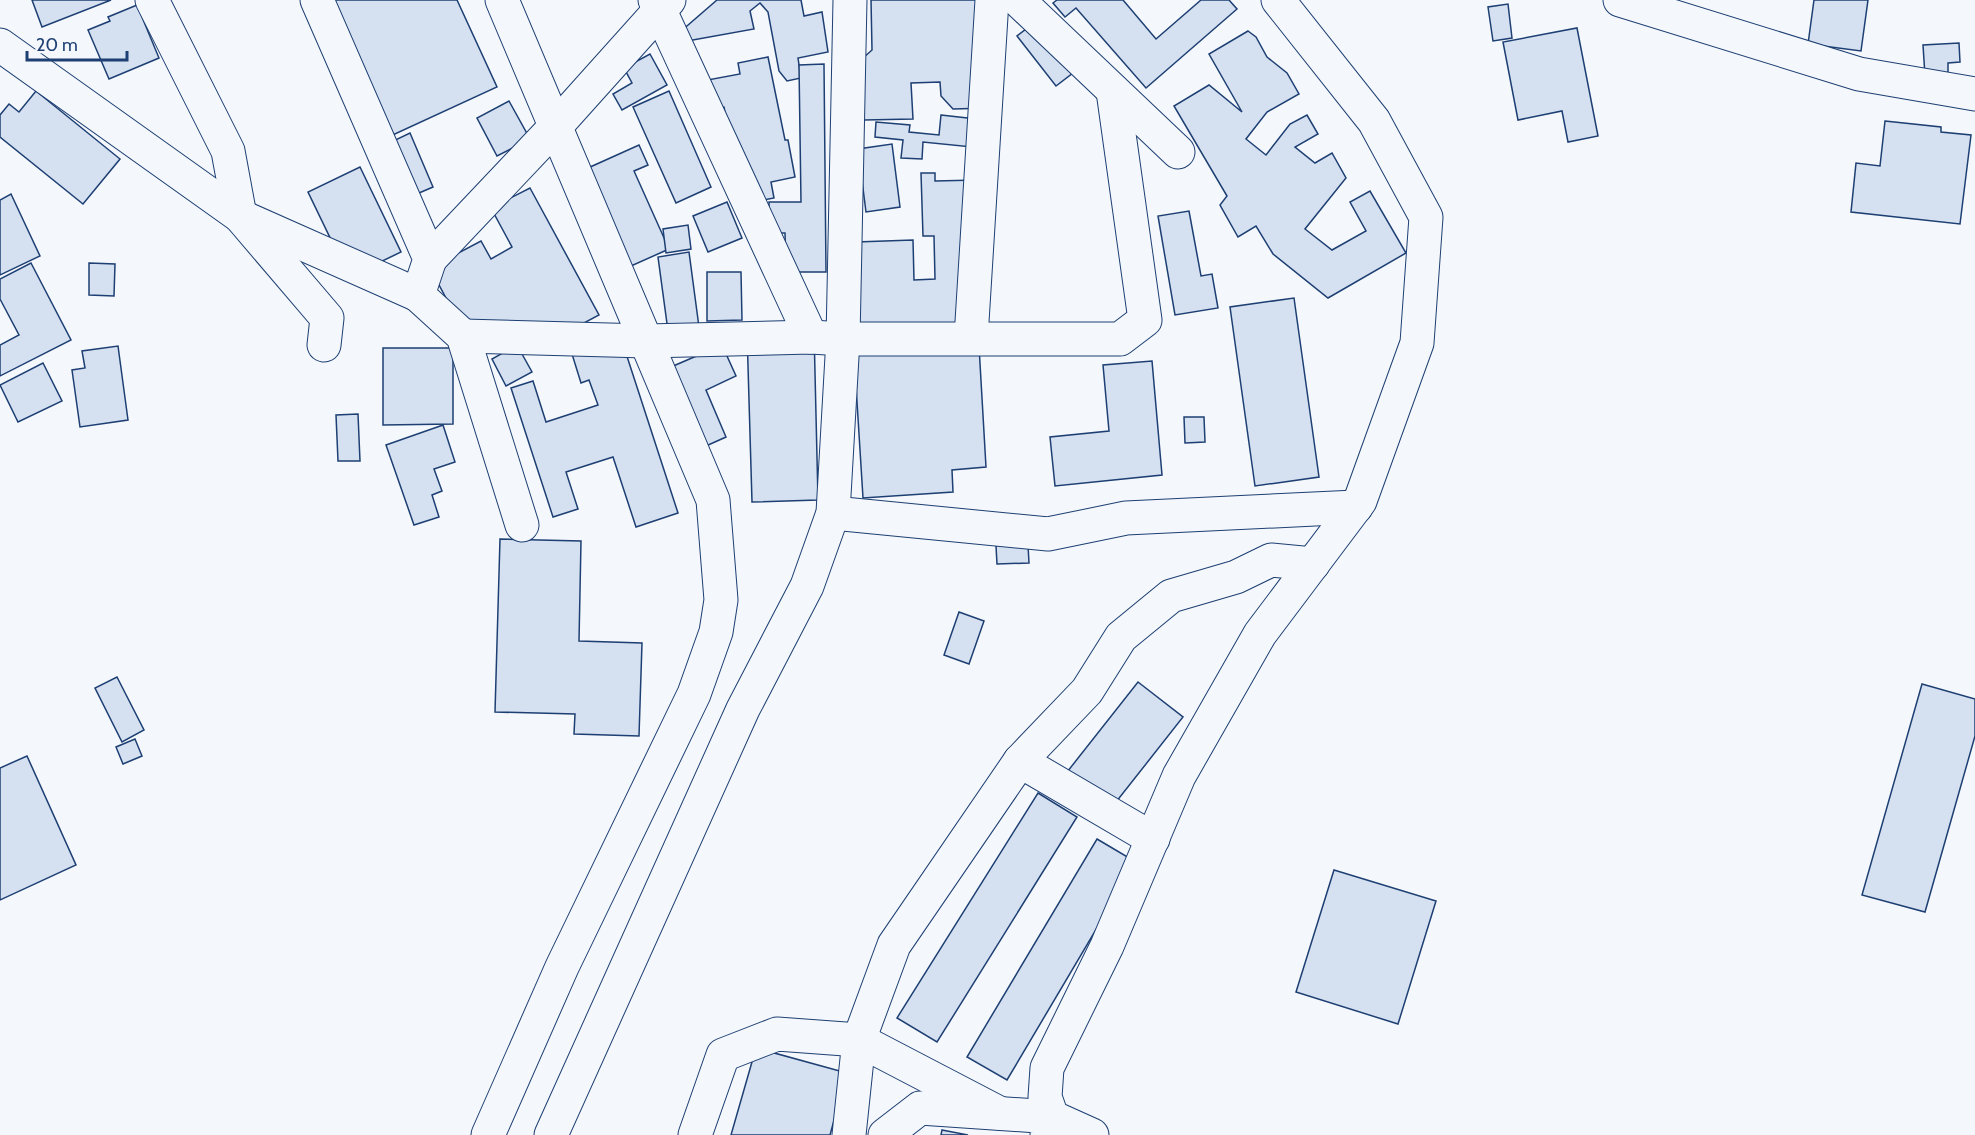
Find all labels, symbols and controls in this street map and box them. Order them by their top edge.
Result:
scale bar [27,24,128,62]
text: 20 m [36,34,78,56]

